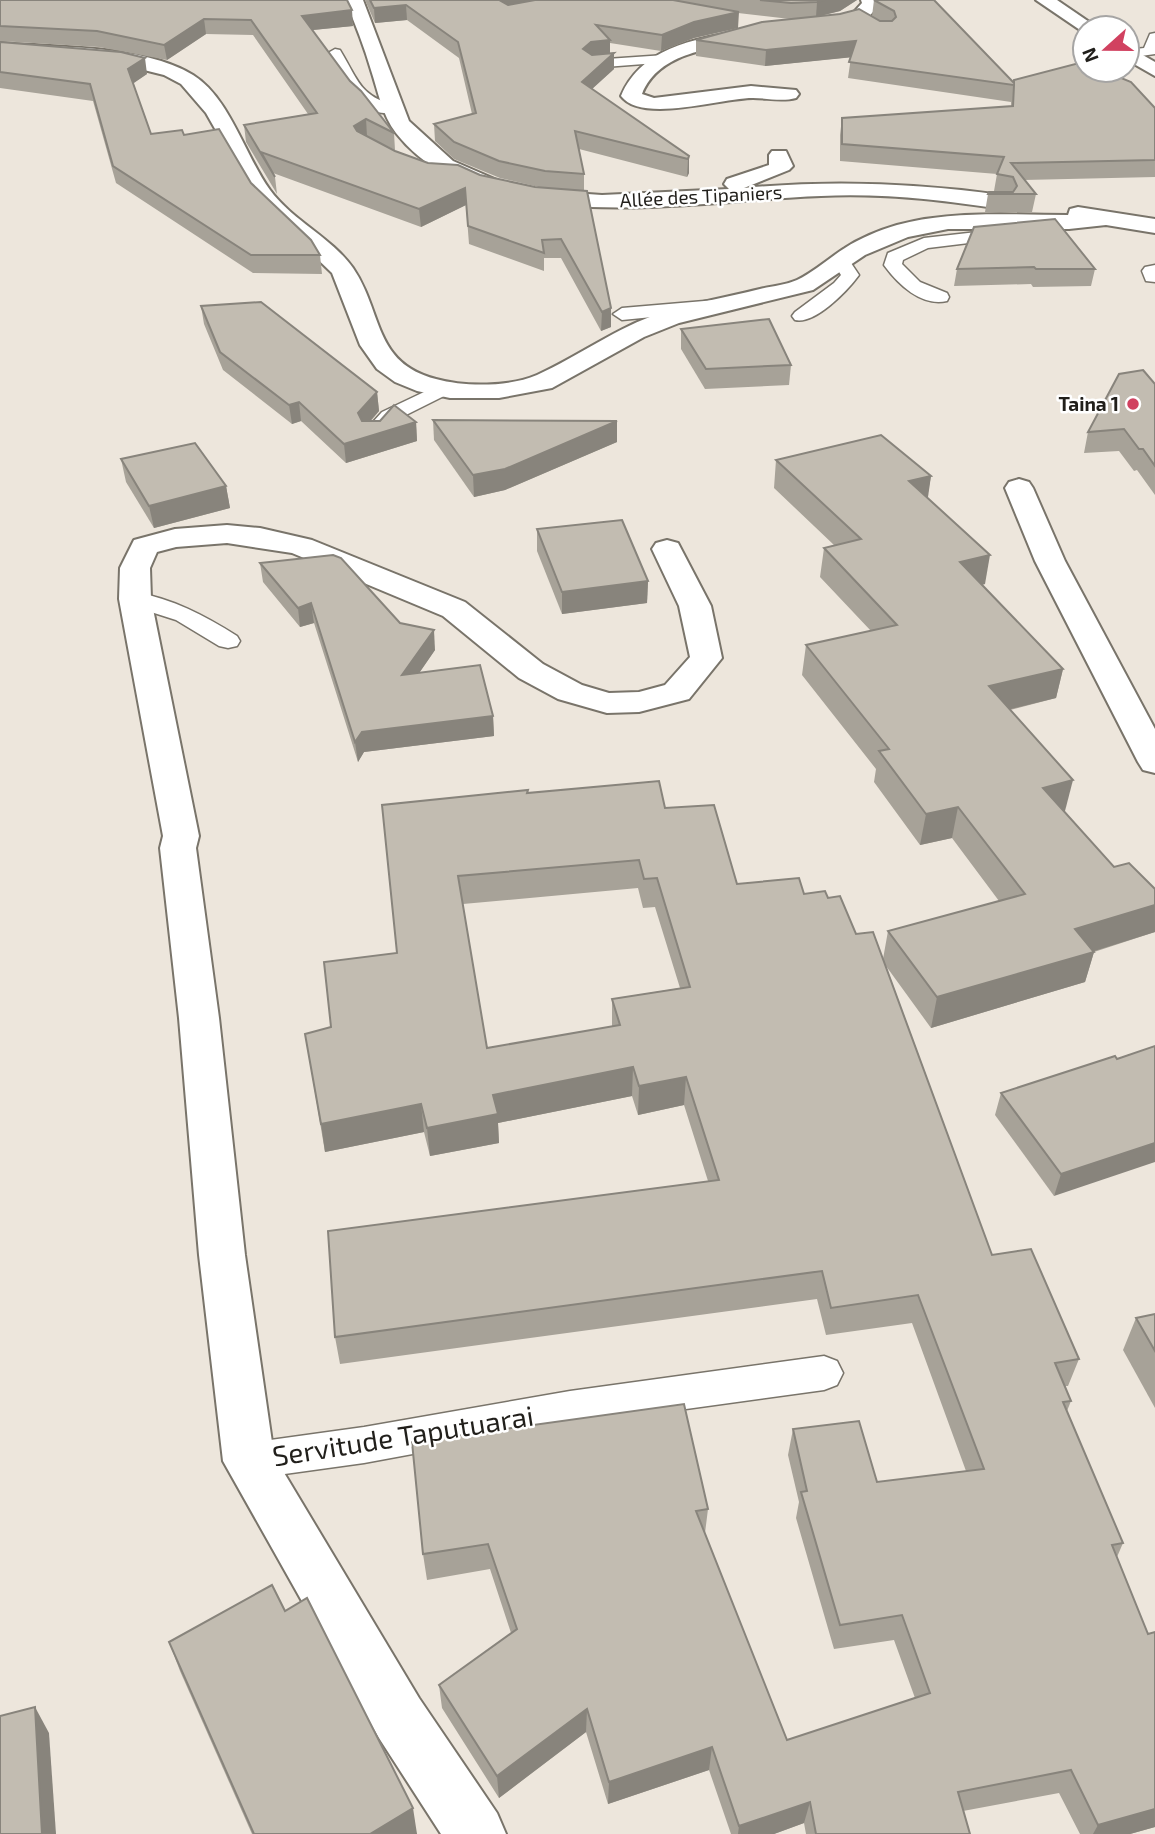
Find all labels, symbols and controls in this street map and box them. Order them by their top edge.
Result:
north arrow [1071,14,1141,84]
text: N [1076,45,1103,66]
street label: Allée des Tipaniers [619,180,783,211]
place label: Taina 1 [1059,392,1119,415]
marker: Taina 1 [1125,396,1141,412]
street label: Servitude Taputuarai [270,1398,536,1472]

